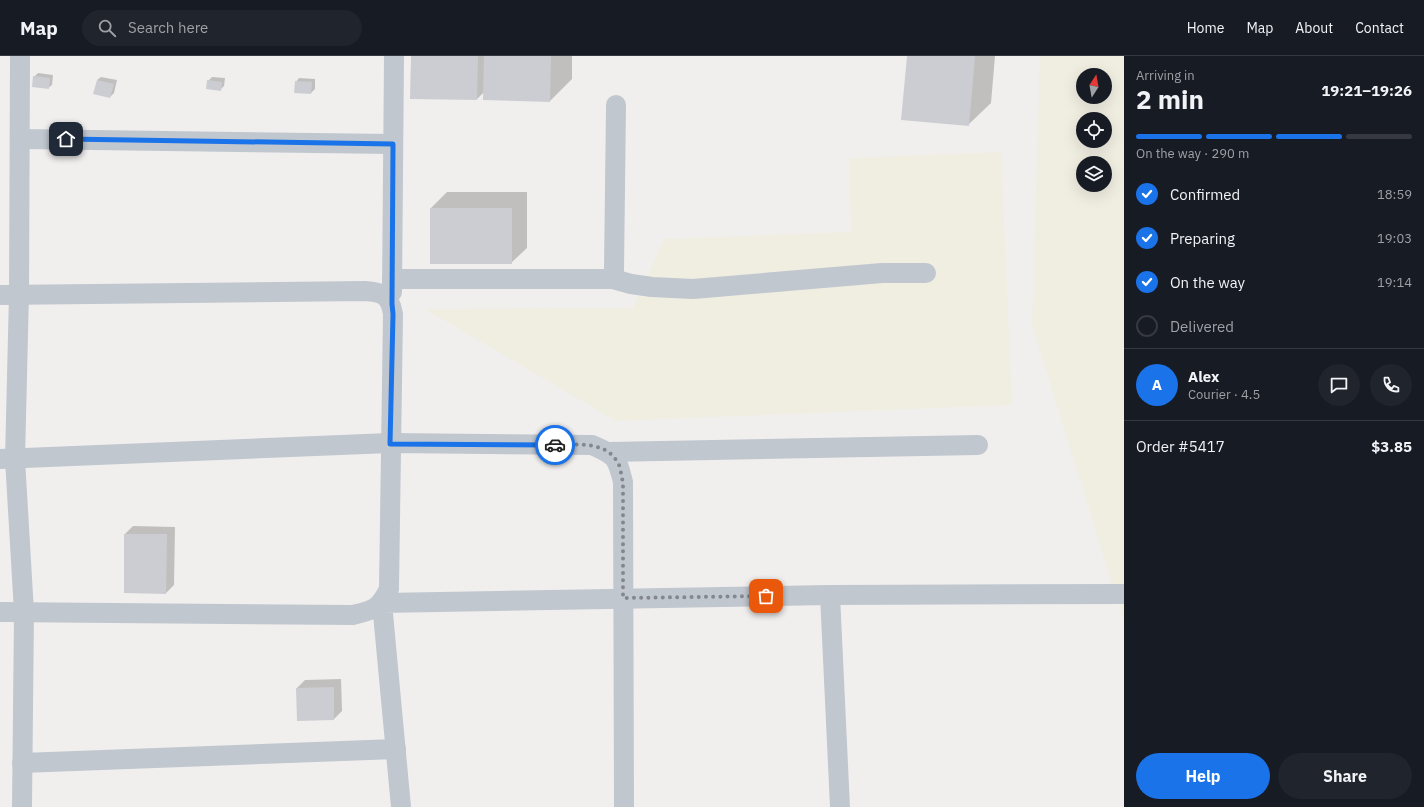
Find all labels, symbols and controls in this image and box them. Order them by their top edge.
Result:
search box [82,10,362,46]
text: Map [20,16,58,40]
icon: search [96,17,118,39]
text: Search here [128,18,208,37]
text: Home [1187,19,1224,37]
text: Map [1246,19,1273,37]
text: About [1295,19,1333,37]
text: Contact [1355,19,1404,37]
text: Arriving in [1136,67,1195,84]
north arrow [1076,68,1112,104]
map controls [1076,68,1112,192]
text: 19:21–19:26 [1321,81,1412,100]
text: 2 min [1136,82,1204,116]
button: locate [1076,112,1112,148]
pin [49,122,83,156]
icon: home [55,128,77,150]
text: On the way · 290 m [1136,145,1249,162]
button: layers [1076,156,1112,192]
icon: check [1136,183,1158,205]
text: Confirmed [1170,185,1240,204]
text: 18:59 [1377,186,1412,203]
icon: check [1136,227,1158,249]
text: Preparing [1170,229,1235,248]
text: 19:03 [1377,230,1412,247]
icon: check [1136,271,1158,293]
text: On the way [1170,273,1245,292]
text: 19:14 [1377,274,1412,291]
text: Delivered [1170,317,1234,336]
button: chat [1318,364,1360,406]
button: phone [1370,364,1412,406]
text: Alex [1188,367,1219,386]
text: A [1152,375,1162,394]
text: Courier · 4.5 [1188,386,1260,403]
courier [535,425,575,465]
icon: car [544,434,566,456]
text: Order #5417 [1136,437,1225,456]
text: $3.85 [1371,437,1412,456]
pin [749,579,783,613]
icon: bag [755,585,777,607]
button: Help [1136,753,1270,799]
button: Share [1278,753,1412,799]

